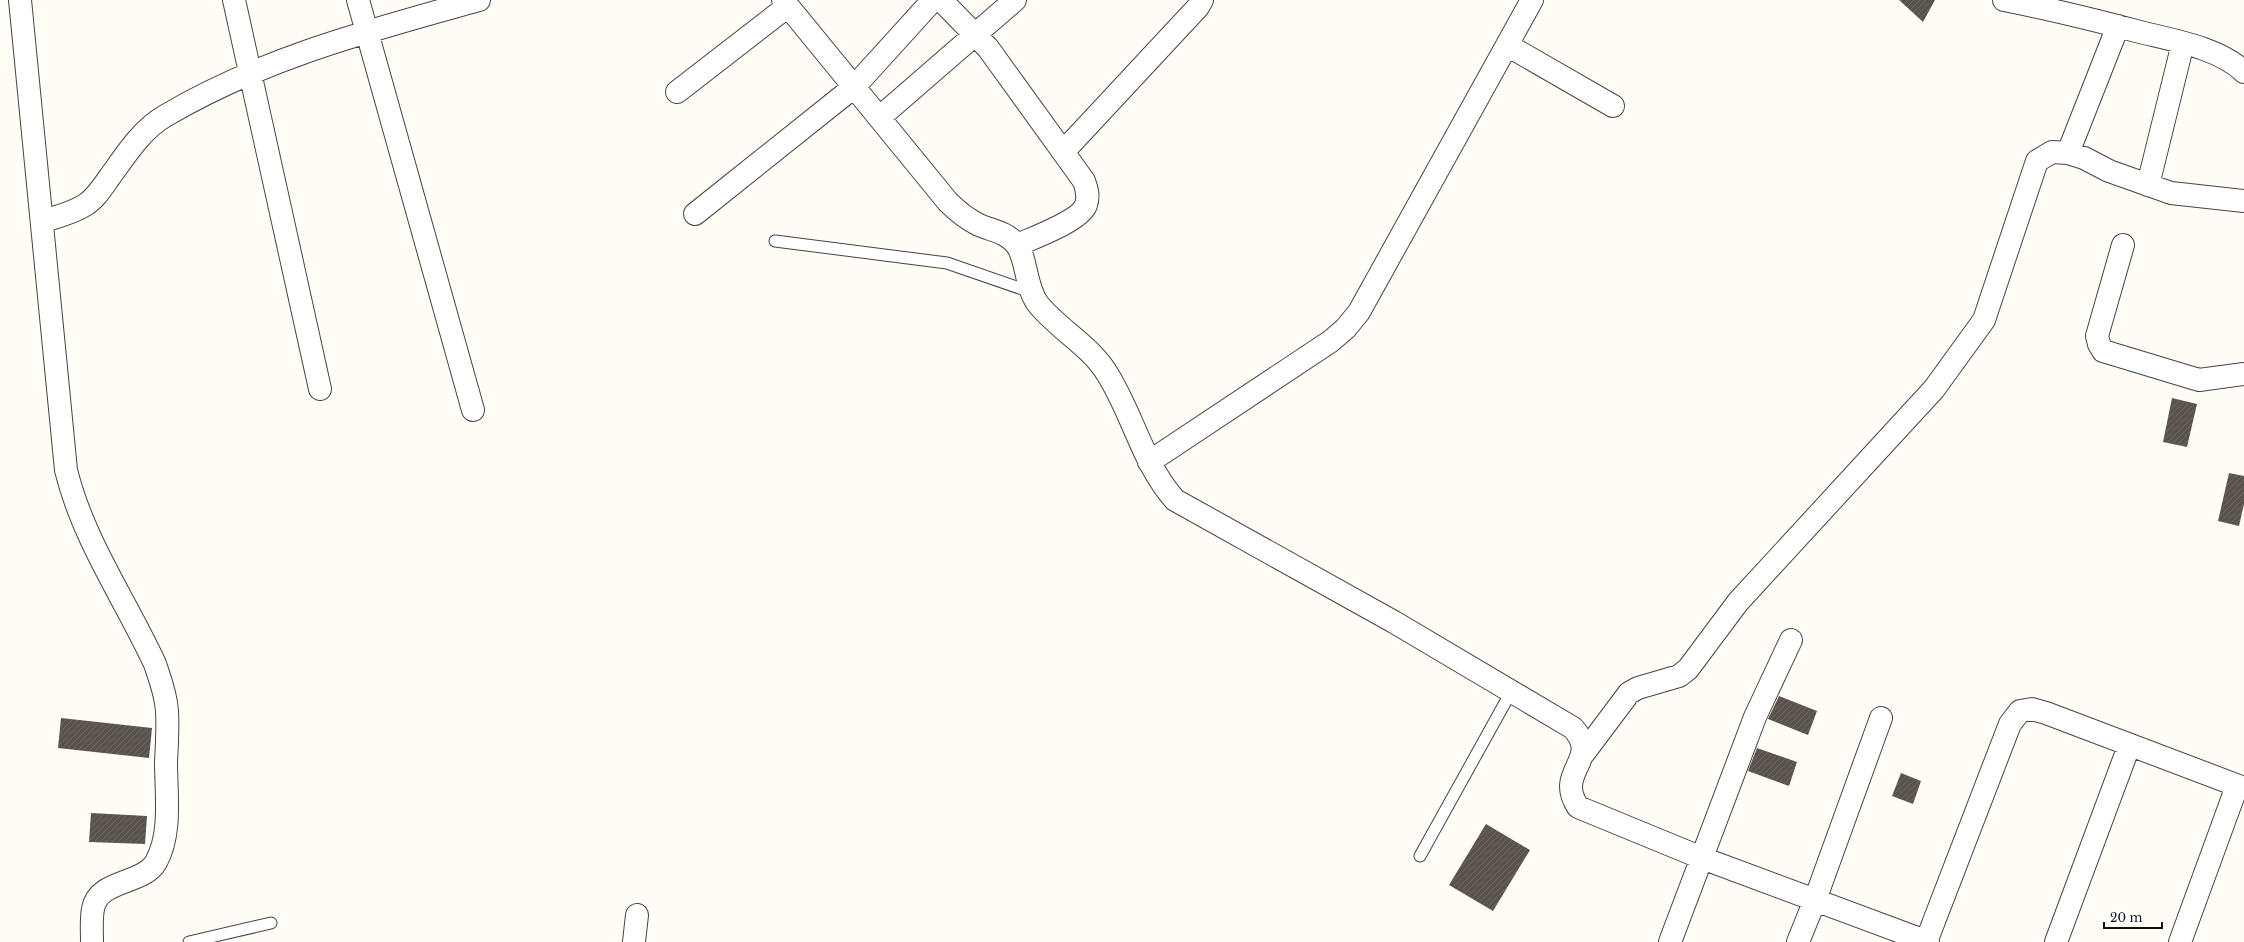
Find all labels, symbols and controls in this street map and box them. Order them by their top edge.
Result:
scale bar [2104,904,2162,930]
text: 20 m [2110,910,2142,925]

